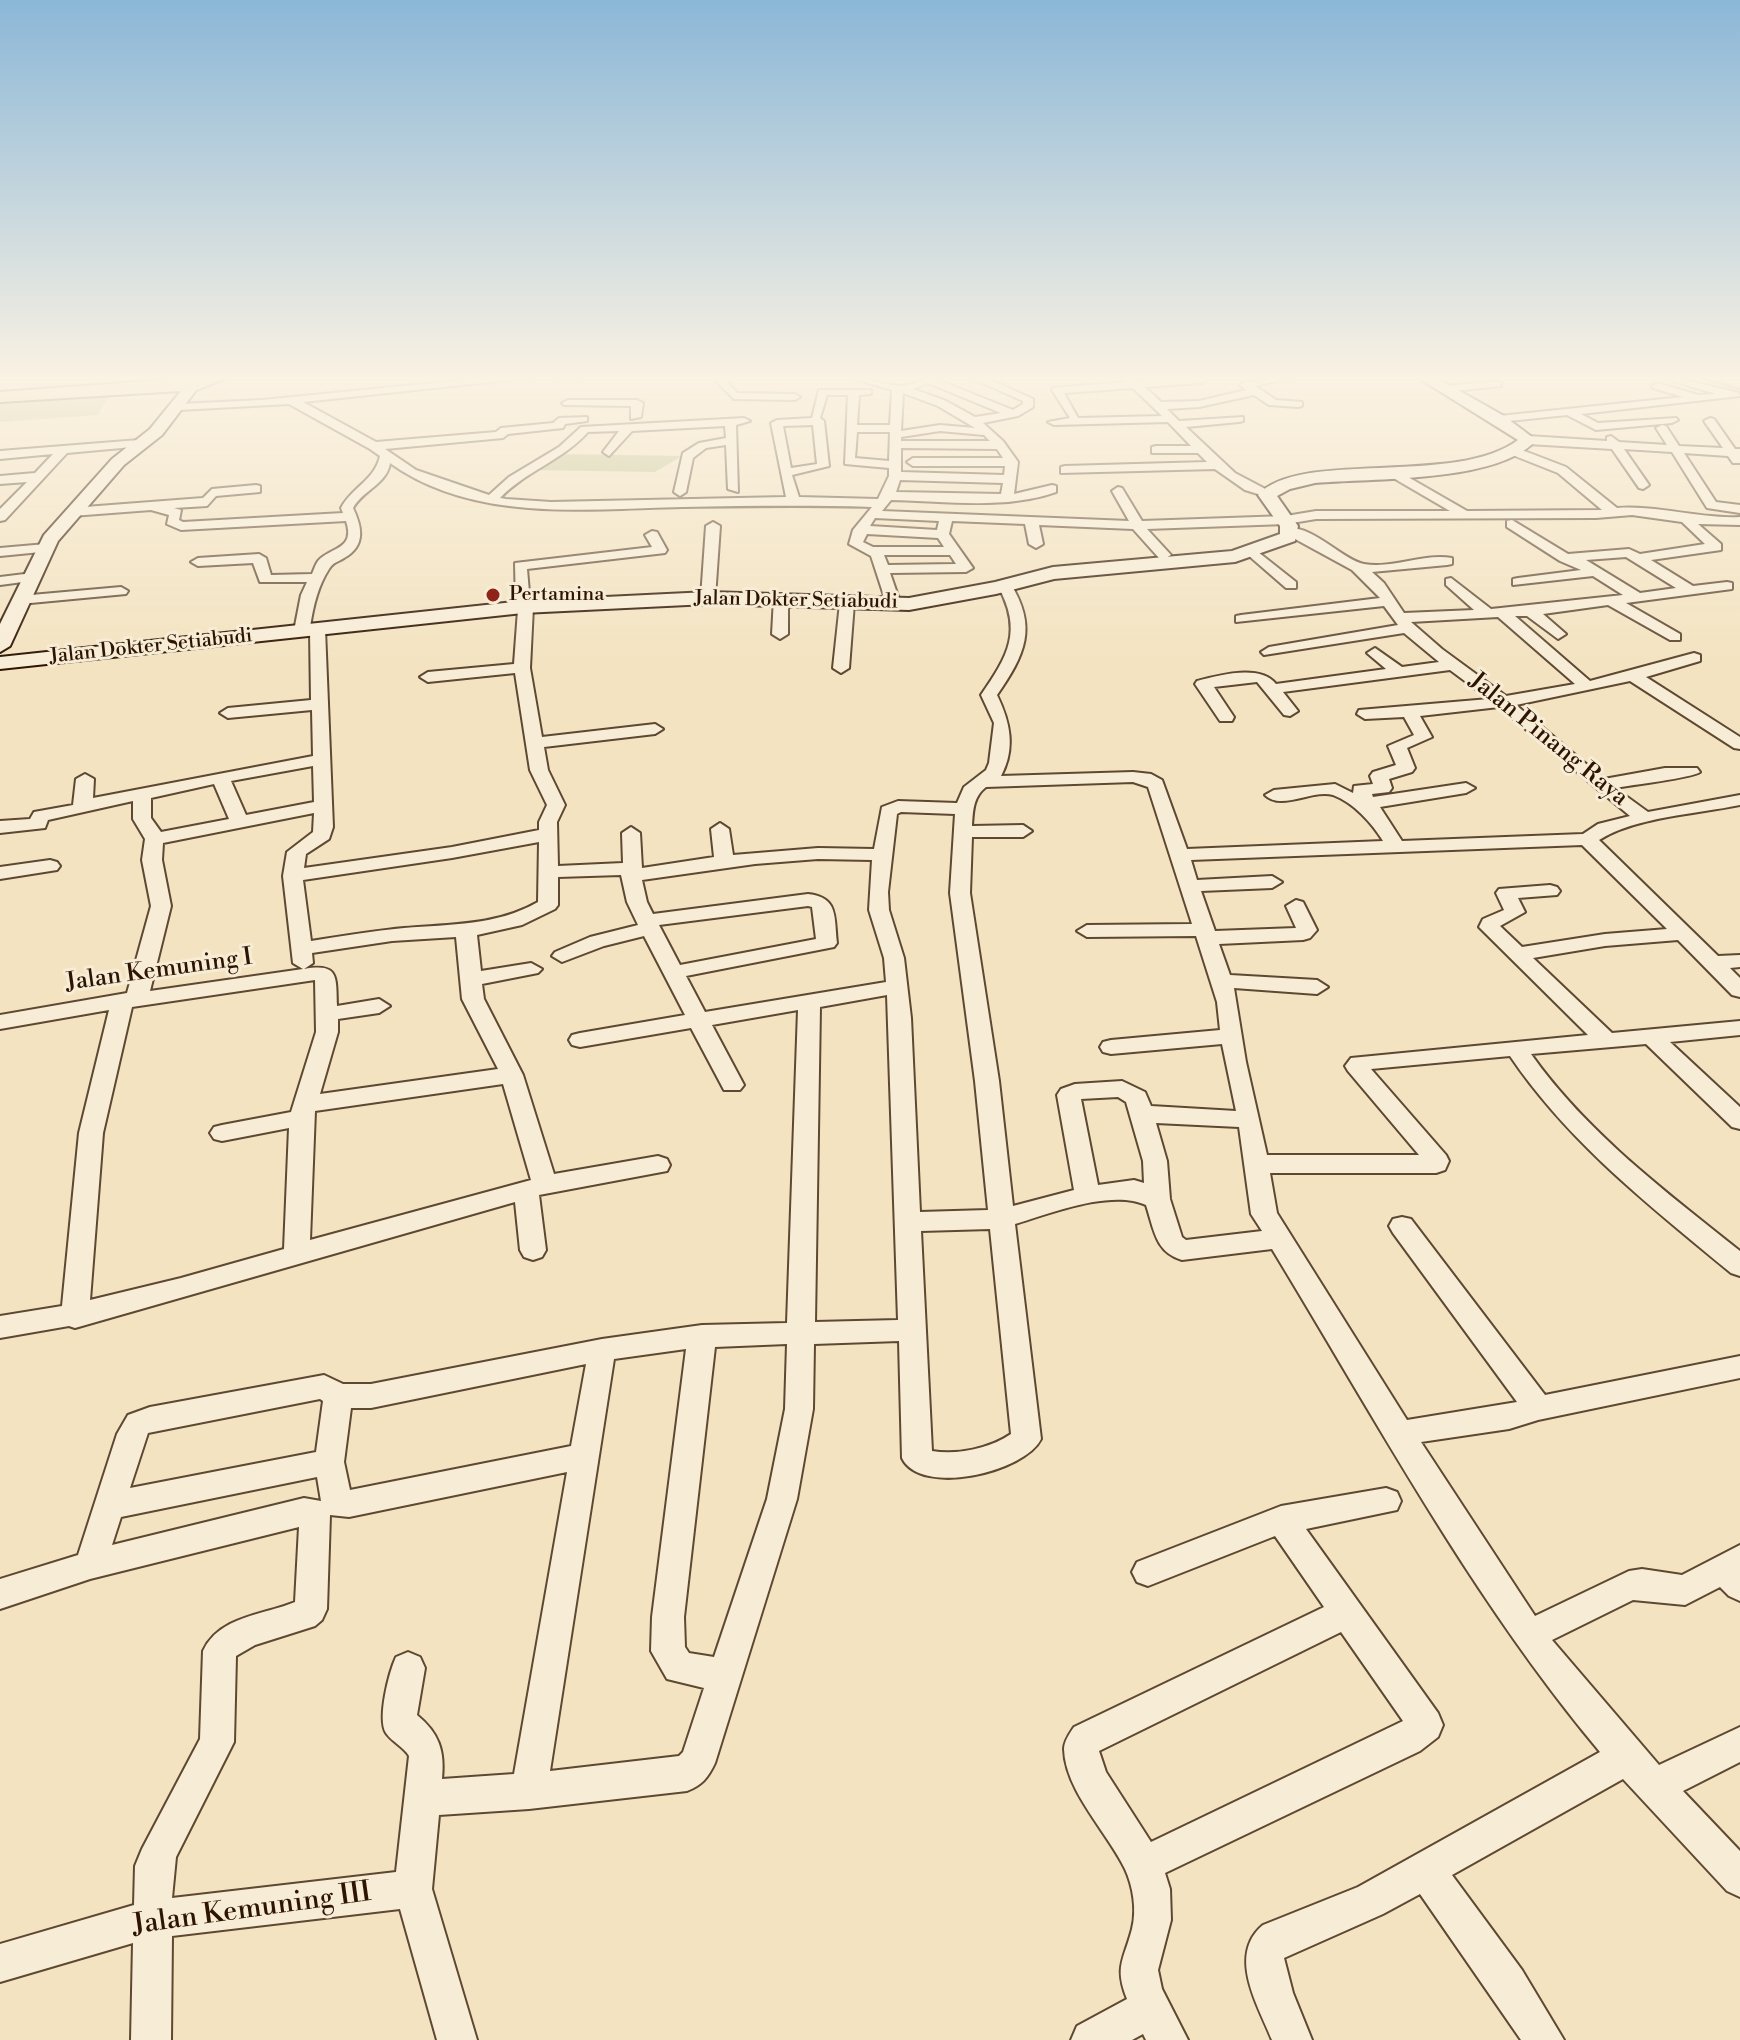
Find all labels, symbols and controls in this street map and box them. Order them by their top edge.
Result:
place label: Pertamina [509,583,604,607]
marker: Pertamina [484,586,502,604]
street label: Jalan Dokter Setiabudi [694,587,898,615]
street label: Jalan Dokter Setiabudi [48,624,254,670]
street label: Jalan Pinang Raya [1463,667,1633,813]
street label: Jalan Kemuning I [64,944,254,998]
street label: Jalan Kemuning III [131,1877,373,1943]

